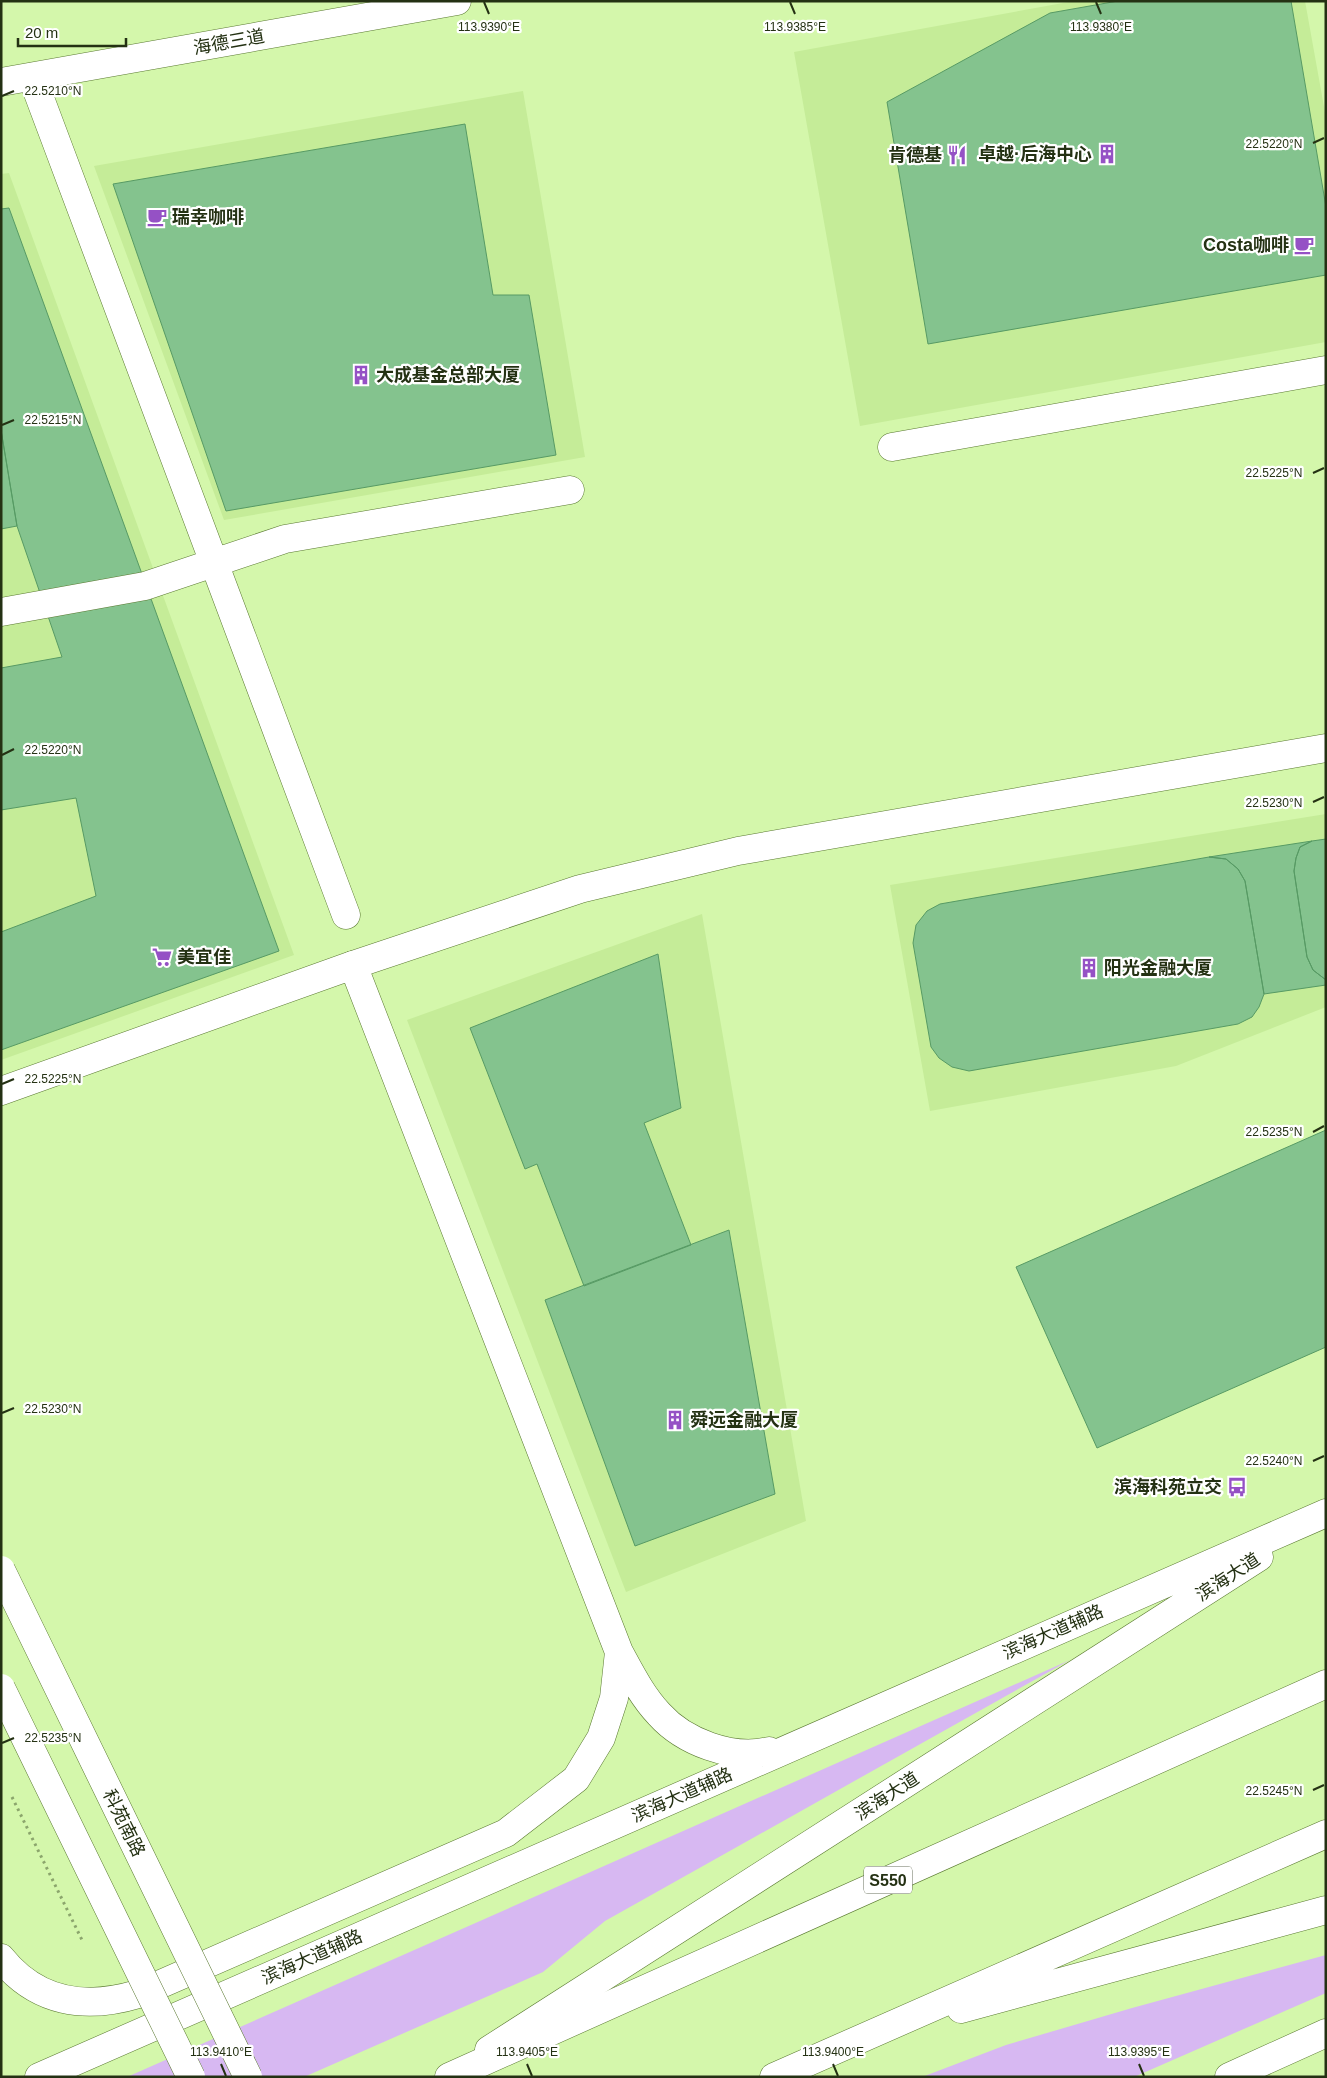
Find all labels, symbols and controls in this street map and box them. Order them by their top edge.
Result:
scale bar [18,15,125,47]
text: 113.9390°E [458,20,520,34]
text: 113.9385°E [764,20,826,34]
text: 113.9380°E [1070,20,1132,34]
text: 20 m [25,24,58,41]
street label: 海德三道 [192,26,266,58]
text: 22.5210°N [25,84,81,98]
text: 22.5220°N [1246,137,1302,151]
building icon: 卓越·后海中心 [1096,143,1118,165]
restaurant icon: 肯德基 [946,144,968,166]
place label: 卓越·后海中心 [978,144,1092,164]
place label: 肯德基 [888,145,942,165]
cafe icon: 瑞幸咖啡 [146,206,168,228]
place label: 瑞幸咖啡 [172,207,244,227]
cafe icon: Costa咖啡 [1293,234,1315,256]
place label: Costa咖啡 [1203,235,1289,255]
building icon: 大成基金总部大厦 [350,364,372,386]
place label: 大成基金总部大厦 [376,365,520,385]
text: 22.5215°N [25,413,81,427]
text: 22.5225°N [1246,466,1302,480]
text: 22.5220°N [25,743,81,757]
text: 22.5230°N [1246,796,1302,810]
supermarket icon: 美宜佳 [151,946,173,968]
place label: 美宜佳 [177,947,231,967]
building icon: 阳光金融大厦 [1078,957,1100,979]
place label: 阳光金融大厦 [1104,958,1212,978]
text: 22.5225°N [25,1072,81,1086]
text: 22.5235°N [1246,1125,1302,1139]
text: 22.5230°N [25,1402,81,1416]
building icon: 舜远金融大厦 [664,1409,686,1431]
place label: 舜远金融大厦 [690,1410,798,1430]
text: 22.5240°N [1246,1454,1302,1468]
bus stop icon: 滨海科苑立交 [1226,1476,1248,1498]
place label: 滨海科苑立交 [1114,1477,1222,1497]
street label: 滨海大道 [1192,1549,1264,1605]
street label: 滨海大道辅路 [1000,1601,1106,1663]
text: 22.5235°N [25,1731,81,1745]
street label: 滨海大道辅路 [629,1764,735,1826]
street label: 滨海大道 [851,1768,923,1824]
text: 22.5245°N [1246,1784,1302,1798]
street label: 科苑南路 [99,1786,149,1860]
road number: S550 [864,1866,912,1894]
street label: 滨海大道辅路 [259,1926,365,1988]
text: 113.9410°E [190,2045,252,2059]
text: 113.9405°E [496,2045,558,2059]
text: 113.9400°E [802,2045,864,2059]
text: 113.9395°E [1108,2045,1170,2059]

